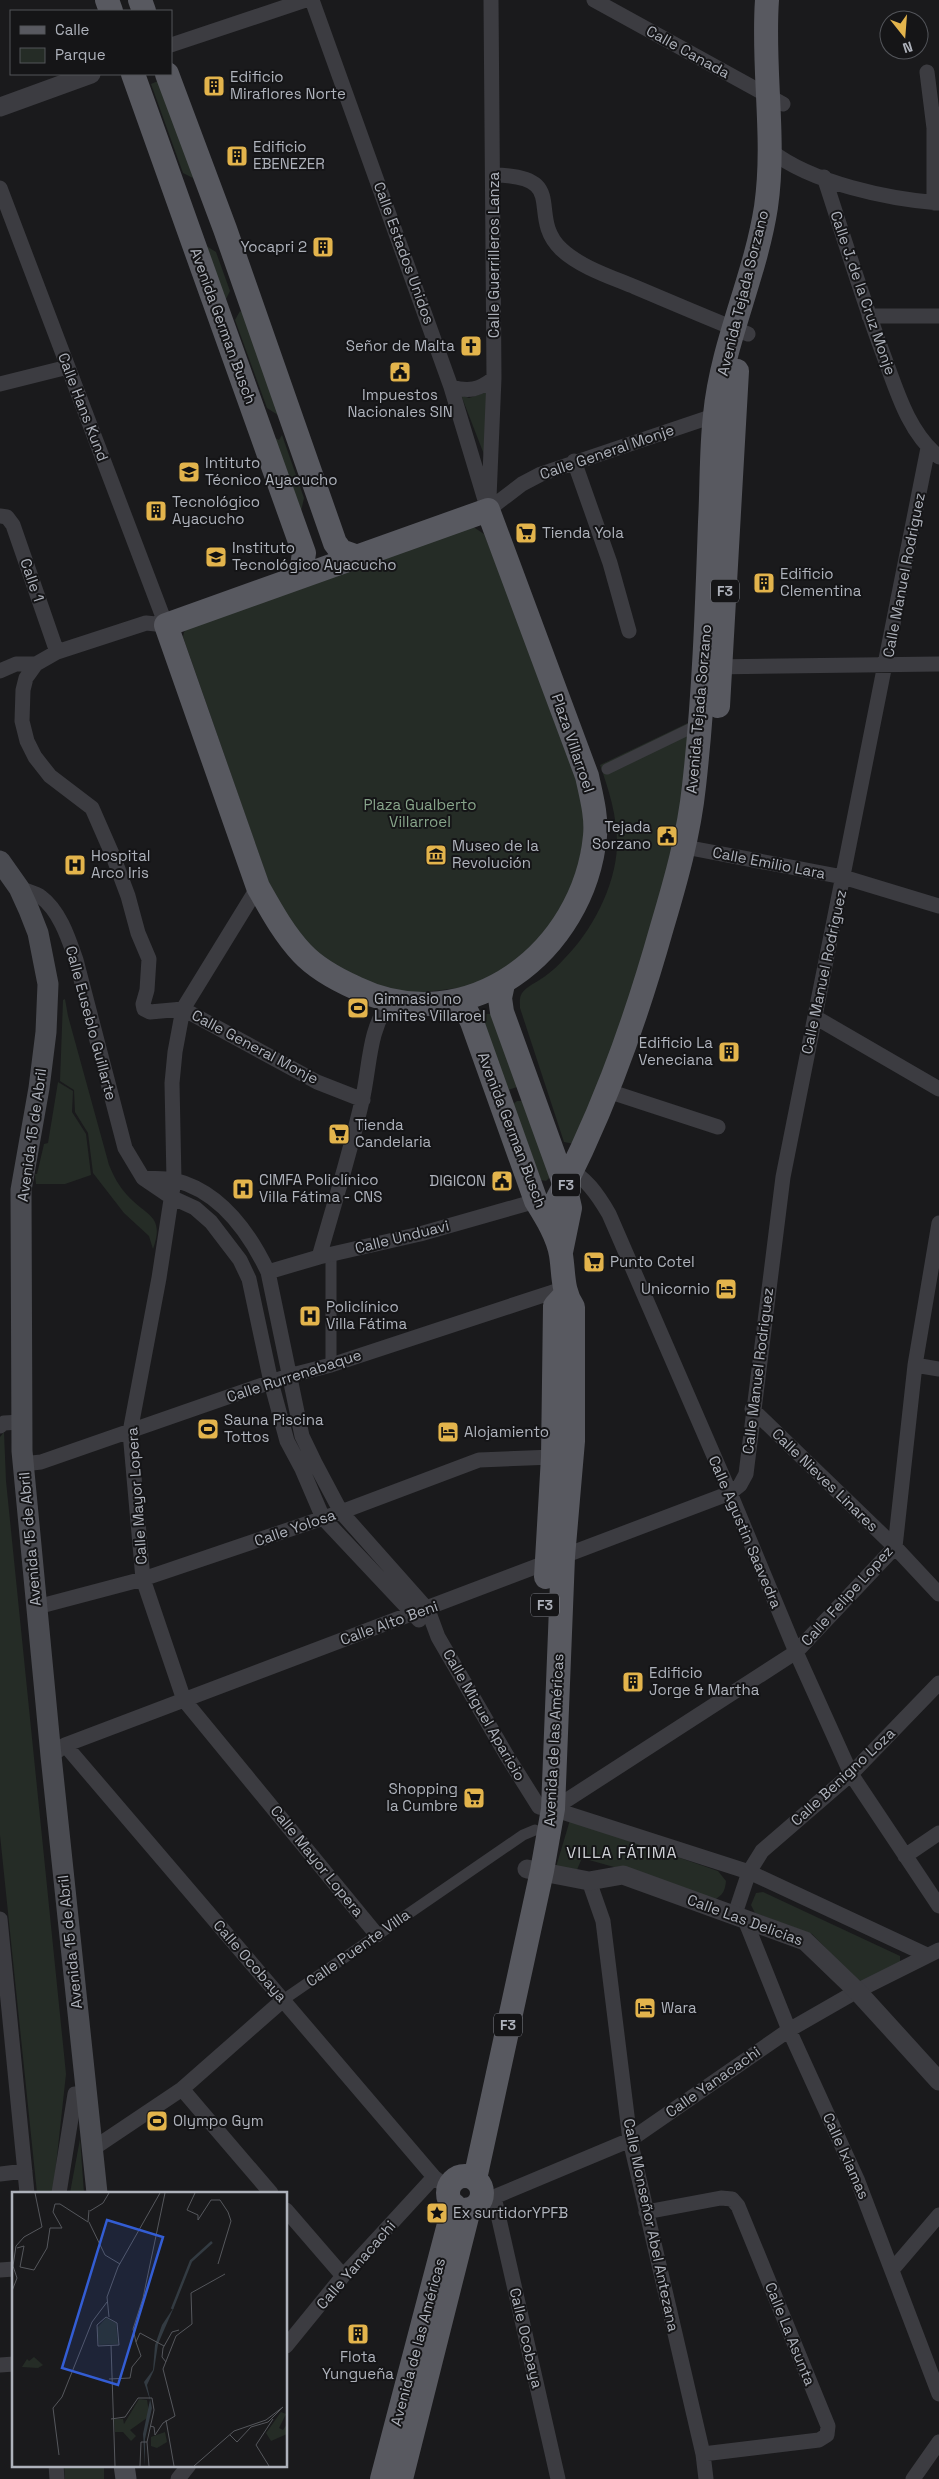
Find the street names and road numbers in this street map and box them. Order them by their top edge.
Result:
street label: Calle Canada [643,21,734,82]
street label: Calle Guerrilleros Lanza [484,171,503,338]
street label: Calle Estados Unidos [370,179,439,327]
street label: Avenida Tejada Sorzano [713,208,772,378]
street label: Calle J. de la Cruz Monje [826,208,901,377]
street label: Avenida German Busch [186,245,261,407]
street label: Calle Hans Kund [54,350,113,464]
street label: Calle General Monje [537,420,677,483]
street label: Calle Manuel Rodriguez [878,491,929,659]
street label: Calle 1 [16,556,49,604]
road number: F3 [711,580,739,602]
street label: Avenida Tejada Sorzano [682,623,715,794]
street label: Plaza Villarroel [548,691,599,795]
street label: Calle Emilio Lara [711,842,828,883]
street label: Calle Manuel Rodriguez [797,888,850,1056]
street label: Calle Euseblo Guillarte [62,944,121,1102]
street label: Calle General Monje [189,1005,322,1088]
street label: Avenida German Busch [474,1049,551,1210]
street label: Avenida 15 de Abril [13,1067,50,1203]
road number: F3 [552,1174,580,1196]
street label: Calle Unduavi [353,1216,451,1257]
street label: Calle Manuel Rodriguez [738,1287,777,1455]
street label: Calle Rurrenabaque [224,1345,364,1406]
street label: Calle Nieves Linares [768,1424,883,1535]
street label: Calle Mayor Lopera [122,1426,151,1565]
street label: Calle Agustin Saavedra [705,1453,786,1611]
street label: Avenida 15 de Abril [14,1471,45,1607]
street label: Calle Yolosa [252,1505,338,1550]
street label: Calle Felipe Lopez [797,1542,897,1650]
road number: F3 [531,1594,559,1616]
street label: Calle Alto Beni [337,1596,440,1649]
street label: Calle Miguel Aparicio [439,1645,530,1784]
street label: Avenida de las Américas [539,1653,568,1827]
street label: Calle Benigno Loza [787,1723,899,1830]
street label: Calle Mayor Lopera [267,1801,368,1920]
street label: Avenida 15 de Abril [53,1874,86,2010]
street label: Calle Las Delicias [685,1890,806,1949]
street label: Calle Puente Villa [302,1904,414,1991]
street label: Calle Ocobaya [210,1916,291,2006]
road number: F3 [494,2014,522,2036]
street label: Calle Yanacachi [662,2042,764,2121]
street label: Calle Ixiamas [819,2110,874,2202]
street label: Calle Monseñor Abel Antezana [620,2117,683,2334]
street label: Calle Yanacachi [312,2216,399,2313]
street label: Avenida de las Américas [386,2256,449,2428]
street label: Calle La Asunta [761,2279,820,2389]
street label: Calle Ocobaya [506,2286,547,2390]

